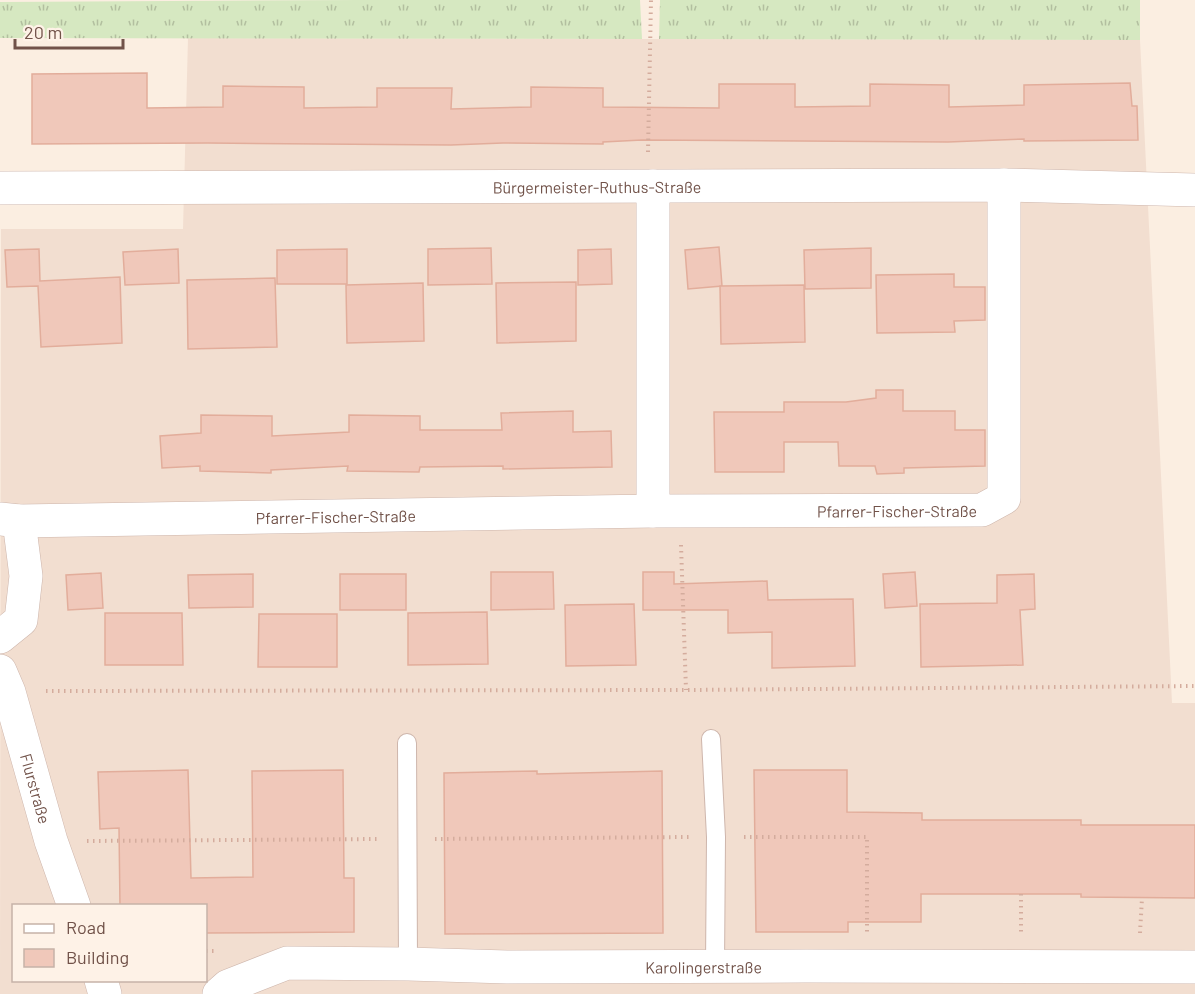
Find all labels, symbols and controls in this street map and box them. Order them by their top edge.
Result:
scale bar [15,12,123,50]
text: 20 m [24,21,62,43]
street label: Bürgermeister-Ruthus-Straße [493,176,701,196]
street label: Pfarrer-Fischer-Straße [817,501,977,520]
street label: Pfarrer-Fischer-Straße [256,505,416,527]
street label: Flurstraße [17,751,55,826]
legend [12,904,207,982]
text: Road [66,916,106,938]
text: Building [66,946,129,968]
street label: Karolingerstraße [645,957,762,976]

